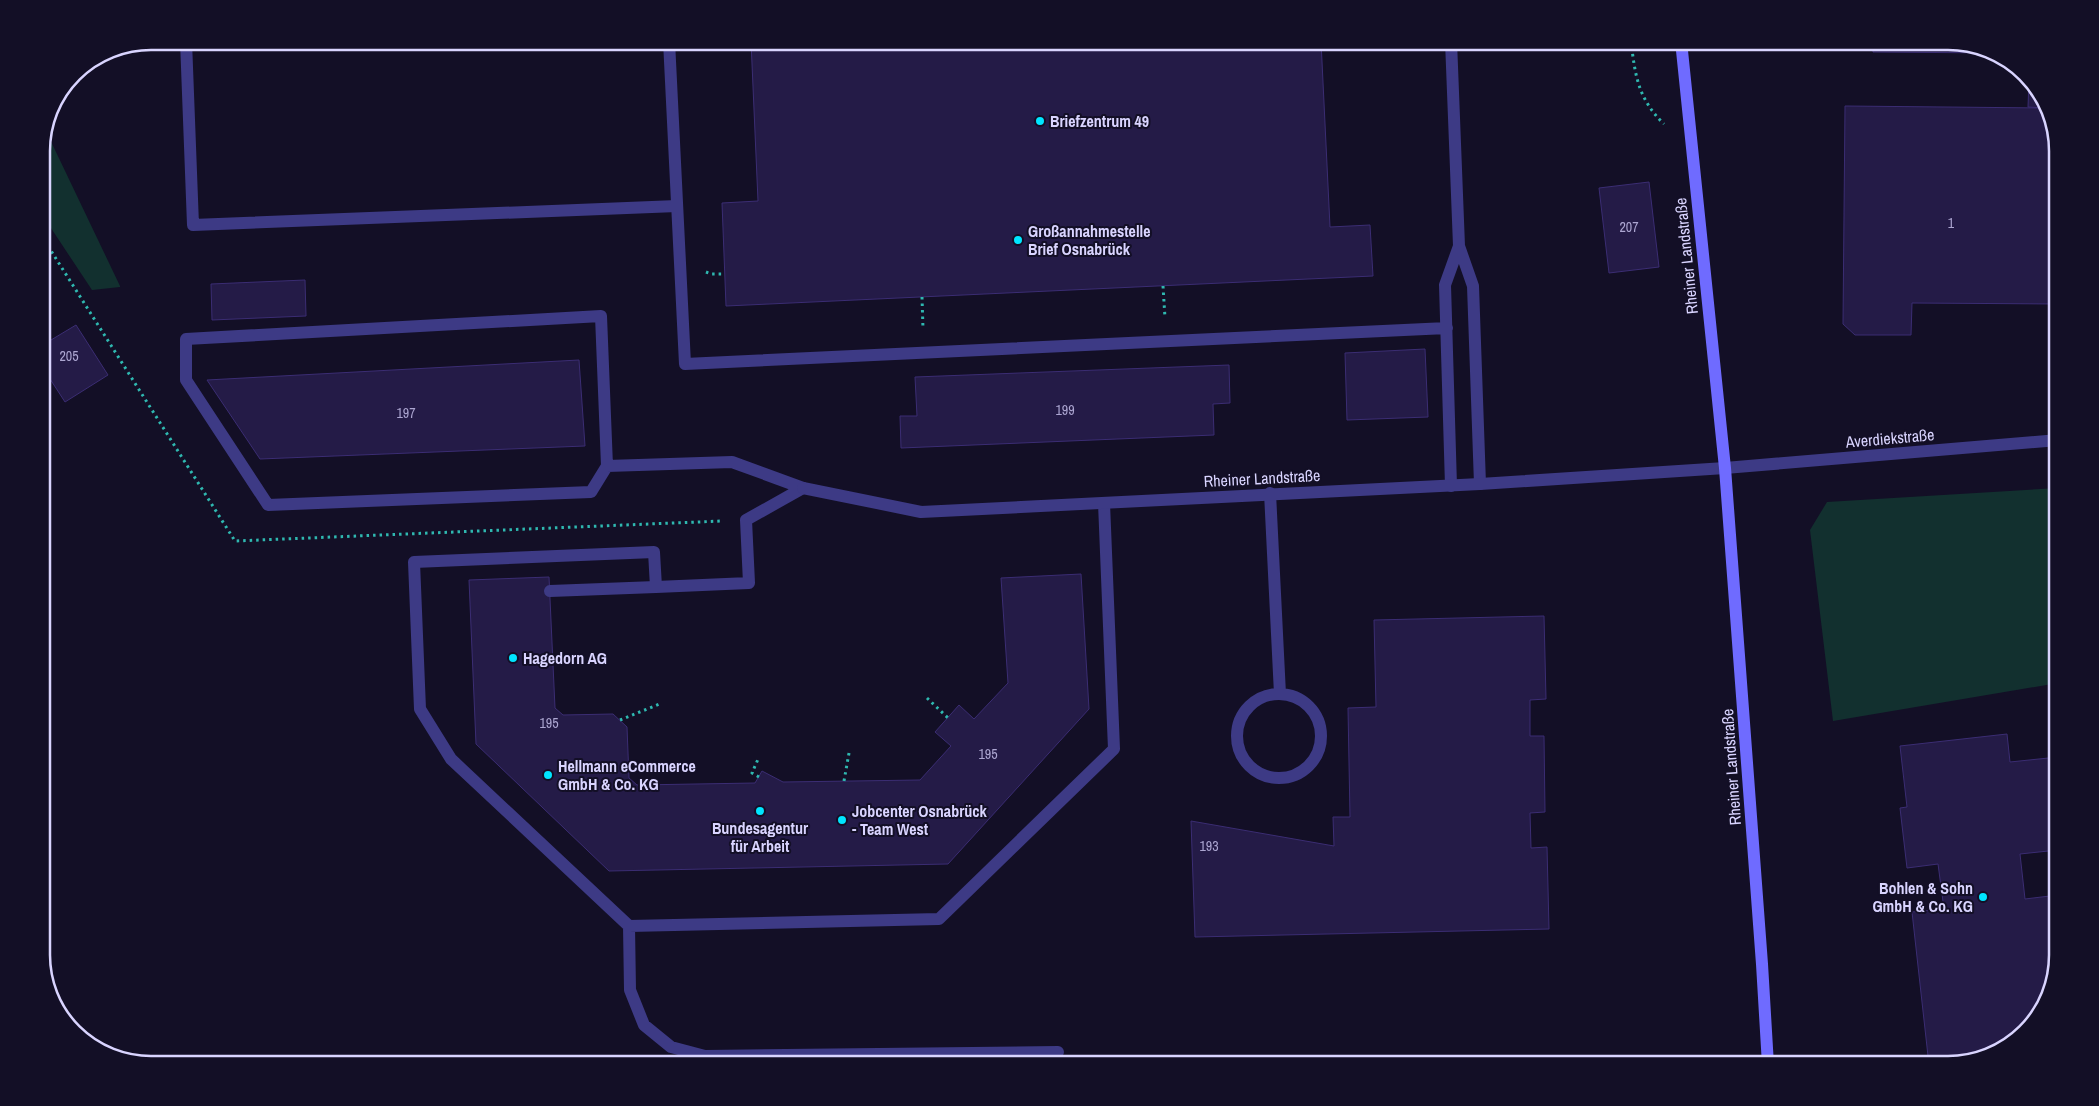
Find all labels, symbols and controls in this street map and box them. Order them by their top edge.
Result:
place label: Briefzentrum 49 [1050,110,1149,132]
marker: Briefzentrum 49 [1034,115,1046,127]
street label: Rheiner Landstraße [1669,197,1703,315]
house number: 1 [1948,214,1955,232]
house number: 207 [1619,218,1639,236]
place label: Großannahmestelle Brief Osnabrück [1028,220,1151,260]
marker: Großannahmestelle Brief Osnabrück [1012,234,1024,246]
house number: 205 [59,347,79,365]
house number: 199 [1055,401,1075,419]
house number: 197 [396,404,416,422]
street label: Averdiekstraße [1844,423,1935,453]
street label: Rheiner Landstraße [1203,464,1321,492]
place label: Hagedorn AG [523,647,607,669]
marker: Hagedorn AG [507,652,519,664]
street label: Rheiner Landstraße [1716,708,1746,826]
house number: 195 [539,714,559,732]
house number: 195 [978,745,998,763]
place label: Hellmann eCommerce GmbH & Co. KG [558,755,696,795]
marker: Hellmann eCommerce GmbH & Co. KG [542,769,554,781]
place label: Jobcenter Osnabrück - Team West [852,800,988,840]
marker: Bundesagentur für Arbeit [754,805,766,817]
marker: Jobcenter Osnabrück - Team West [836,814,848,826]
place label: Bundesagentur für Arbeit [712,817,809,857]
house number: 193 [1199,837,1219,855]
place label: Bohlen & Sohn GmbH & Co. KG [1872,877,1973,917]
marker: Bohlen & Sohn GmbH & Co. KG [1977,891,1989,903]

